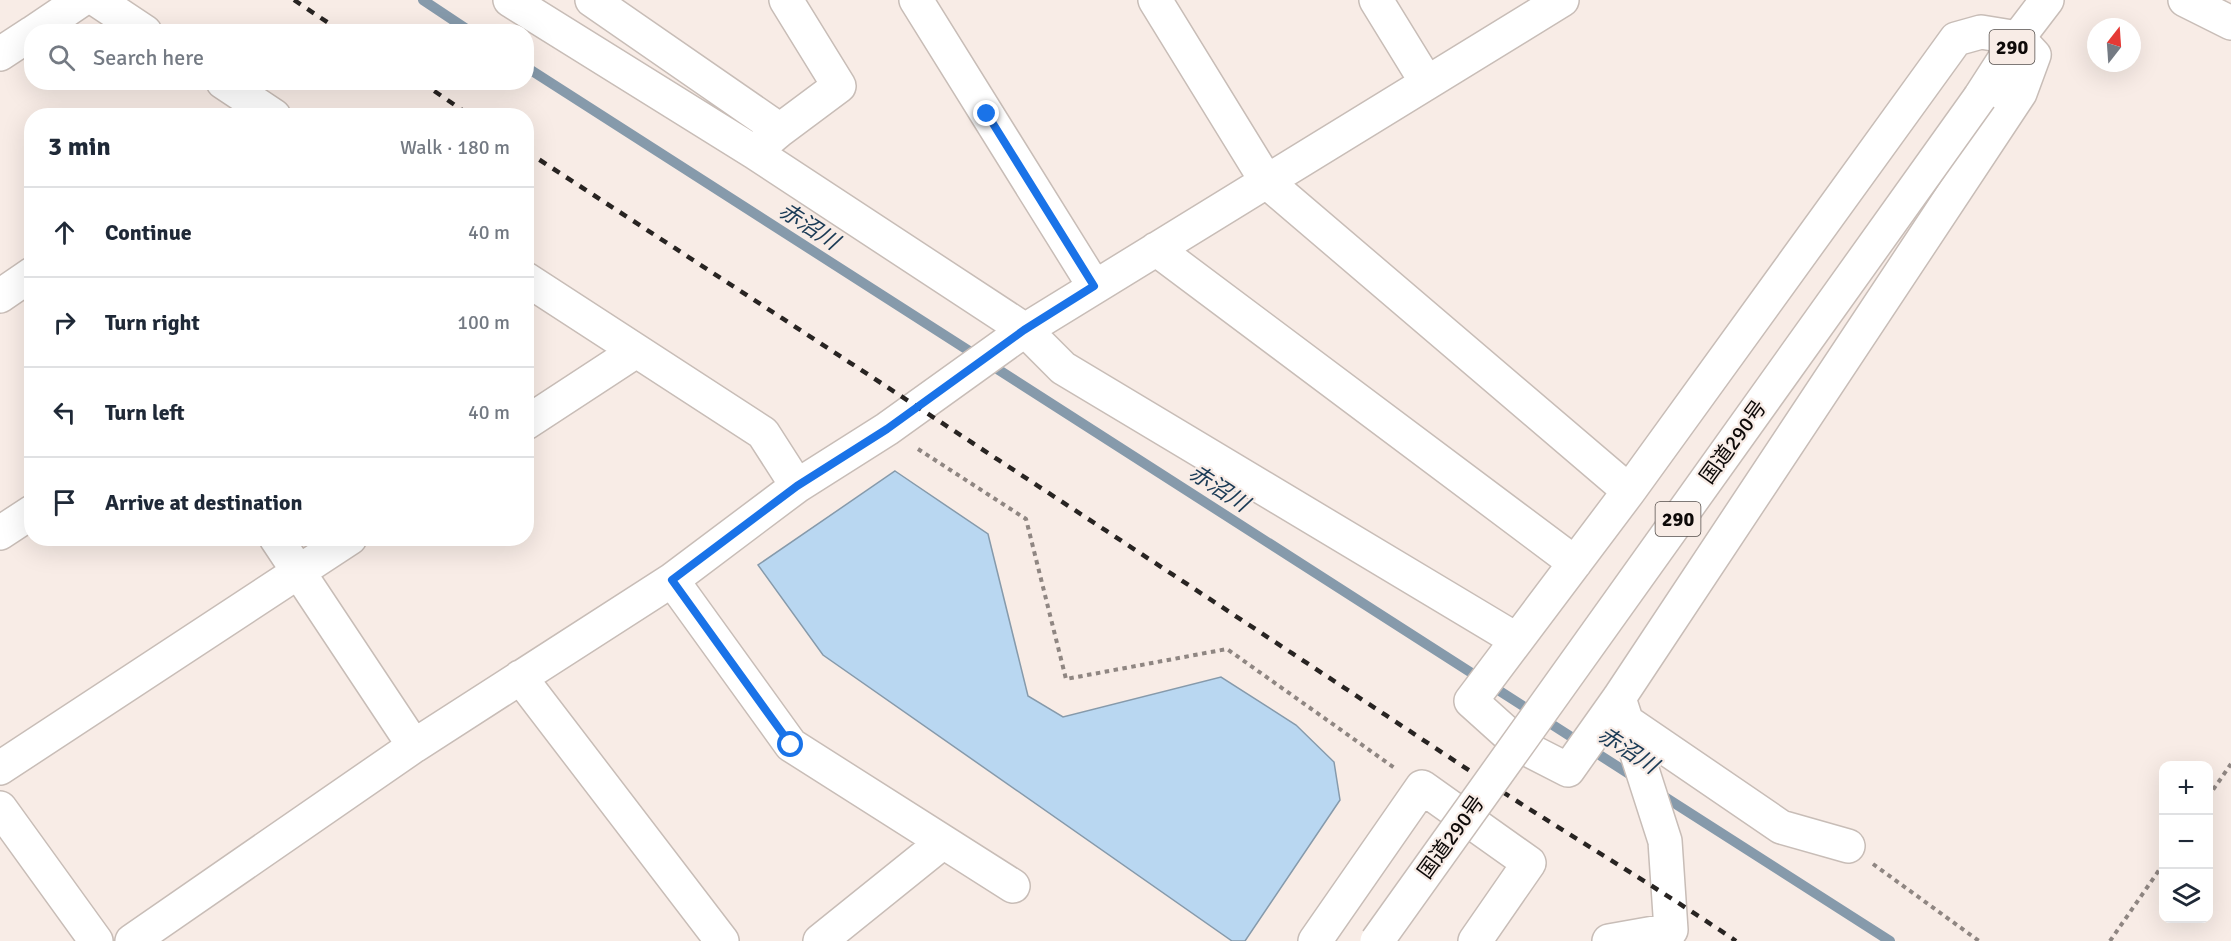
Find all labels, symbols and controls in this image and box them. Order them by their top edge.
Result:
north arrow [2087,18,2141,72]
search box [24,24,534,90]
road number: 290 [1990,30,2034,64]
icon: search [45,41,78,74]
text: Search here [93,44,204,71]
route end [973,100,999,126]
text: 3 min [48,131,111,163]
text: Walk · 180 m [400,135,510,160]
water label: 赤沼川 [774,197,846,256]
icon: ahead [48,216,81,249]
text: Continue [105,219,192,246]
text: 40 m [468,220,510,245]
icon: right [48,306,81,339]
text: Turn right [105,309,200,336]
text: 100 m [457,310,510,335]
street label: 国道290号 [1694,395,1772,489]
icon: left [48,396,81,429]
text: Turn left [105,399,185,426]
text: 40 m [468,400,510,425]
water label: 赤沼川 [1184,459,1256,518]
icon: arrive [48,486,81,519]
text: Arrive at destination [105,489,302,516]
road number: 290 [1656,502,1700,536]
water label: 赤沼川 [1593,721,1665,780]
route start [777,731,803,757]
map controls [2159,761,2213,923]
button: + [2159,761,2213,815]
street label: 国道290号 [1412,790,1490,884]
button: − [2159,815,2213,869]
button: layers [2159,869,2213,923]

